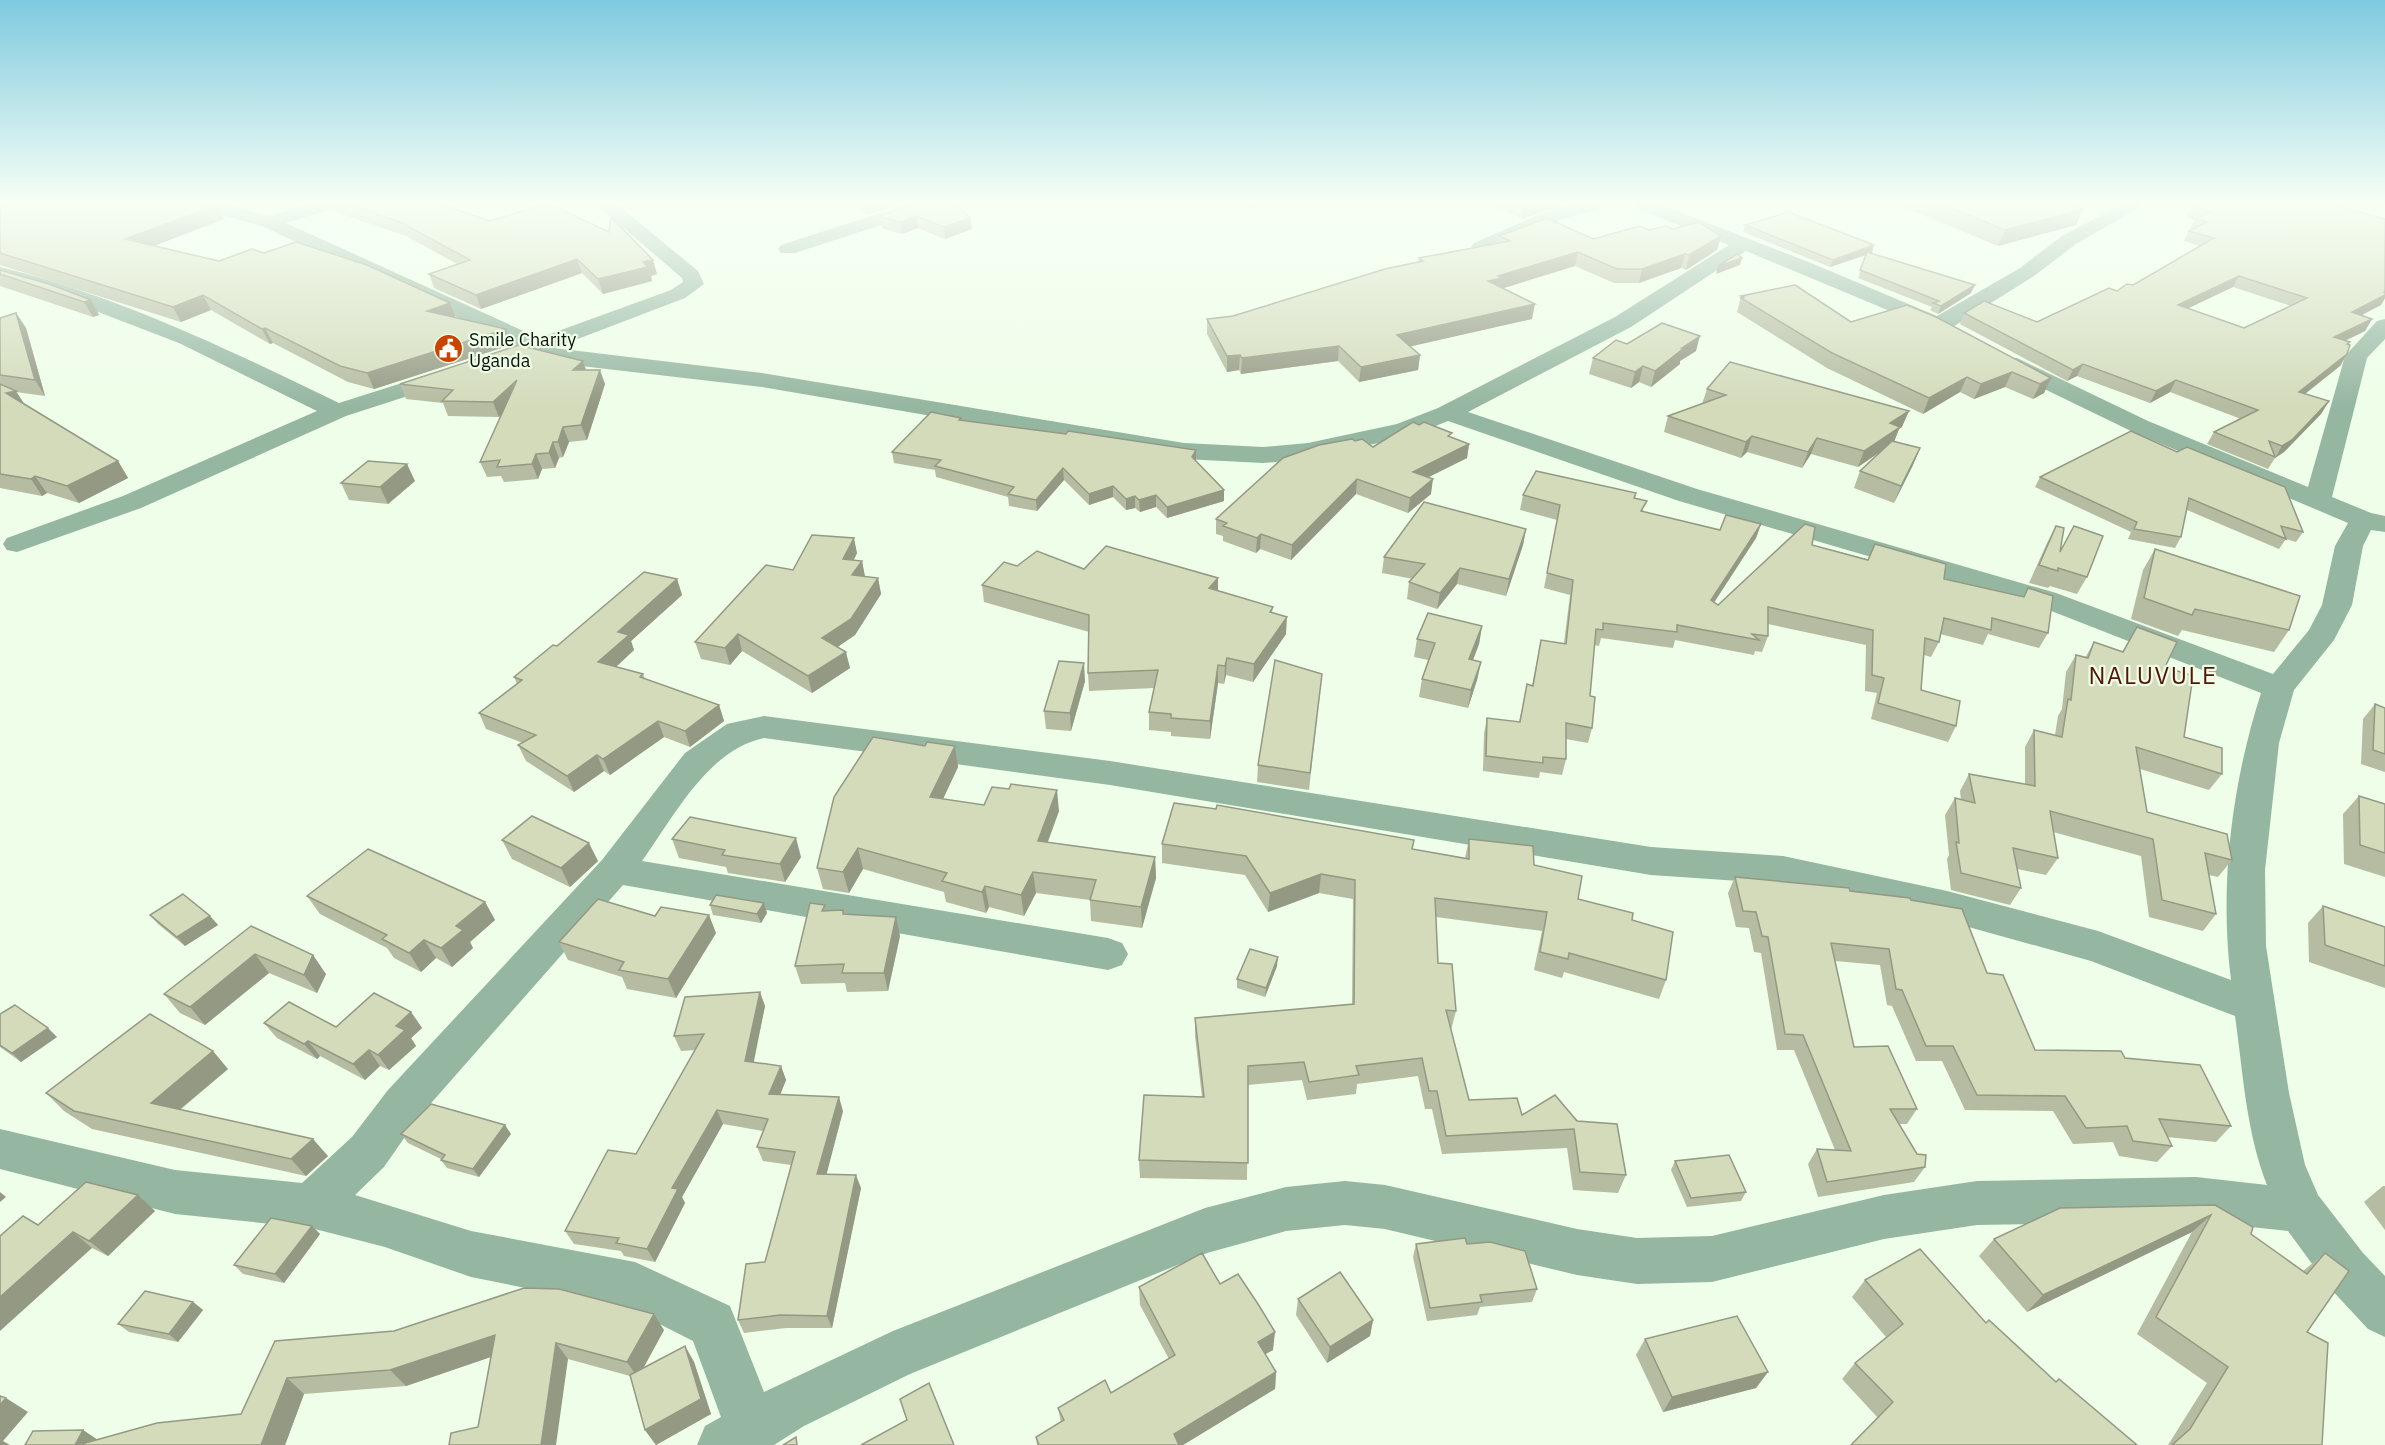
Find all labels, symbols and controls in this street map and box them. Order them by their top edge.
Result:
place label: Smile Charity Uganda [469,328,576,372]
public building icon: Smile Charity Uganda [432,333,464,365]
district label: NALUVULE [2089,659,2217,691]

